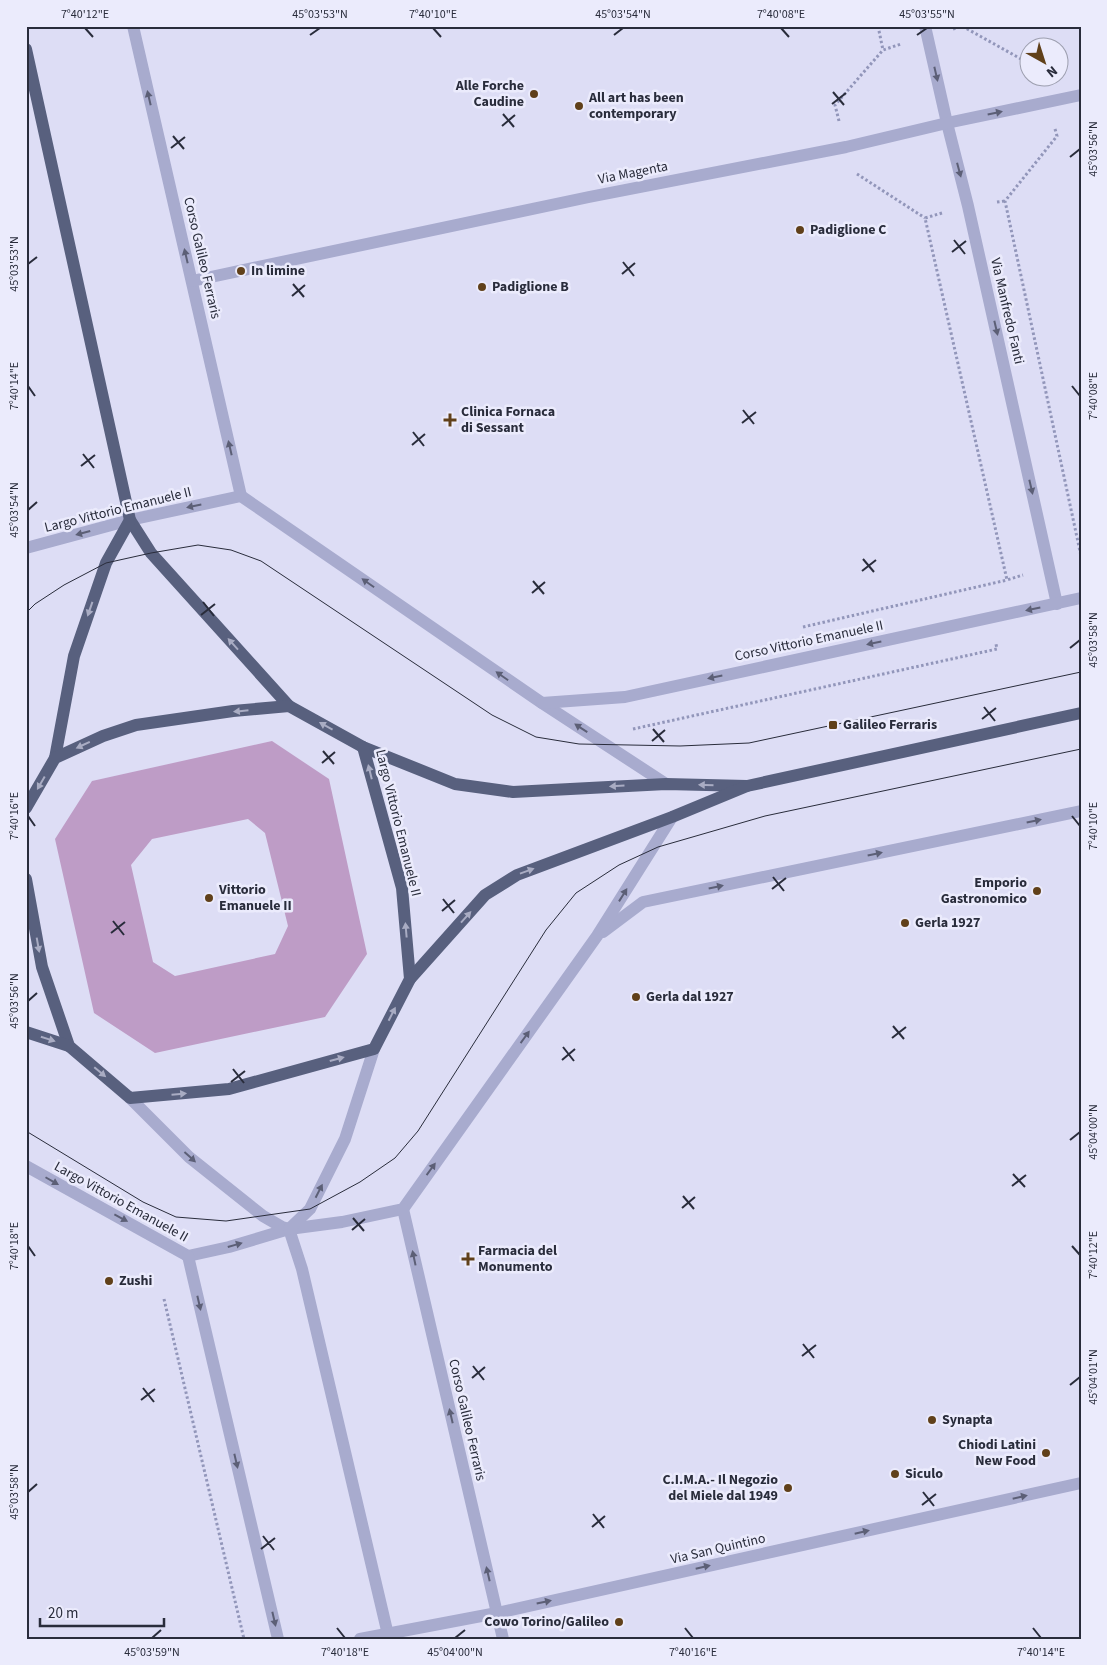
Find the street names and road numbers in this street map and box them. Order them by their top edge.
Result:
street label: Via Magenta [596,156,670,190]
street label: Corso Galileo Ferraris [178,195,226,321]
street label: Via Manfredo Fanti [985,256,1029,366]
street label: Largo Vittorio Emanuele II [42,482,194,538]
street label: Corso Vittorio Emanuele II [733,615,885,667]
street label: Largo Vittorio Emanuele II [370,747,426,899]
street label: Largo Vittorio Emanuele II [50,1157,192,1247]
street label: Corso Galileo Ferraris [443,1357,491,1483]
street label: Via San Quintino [669,1528,767,1570]

